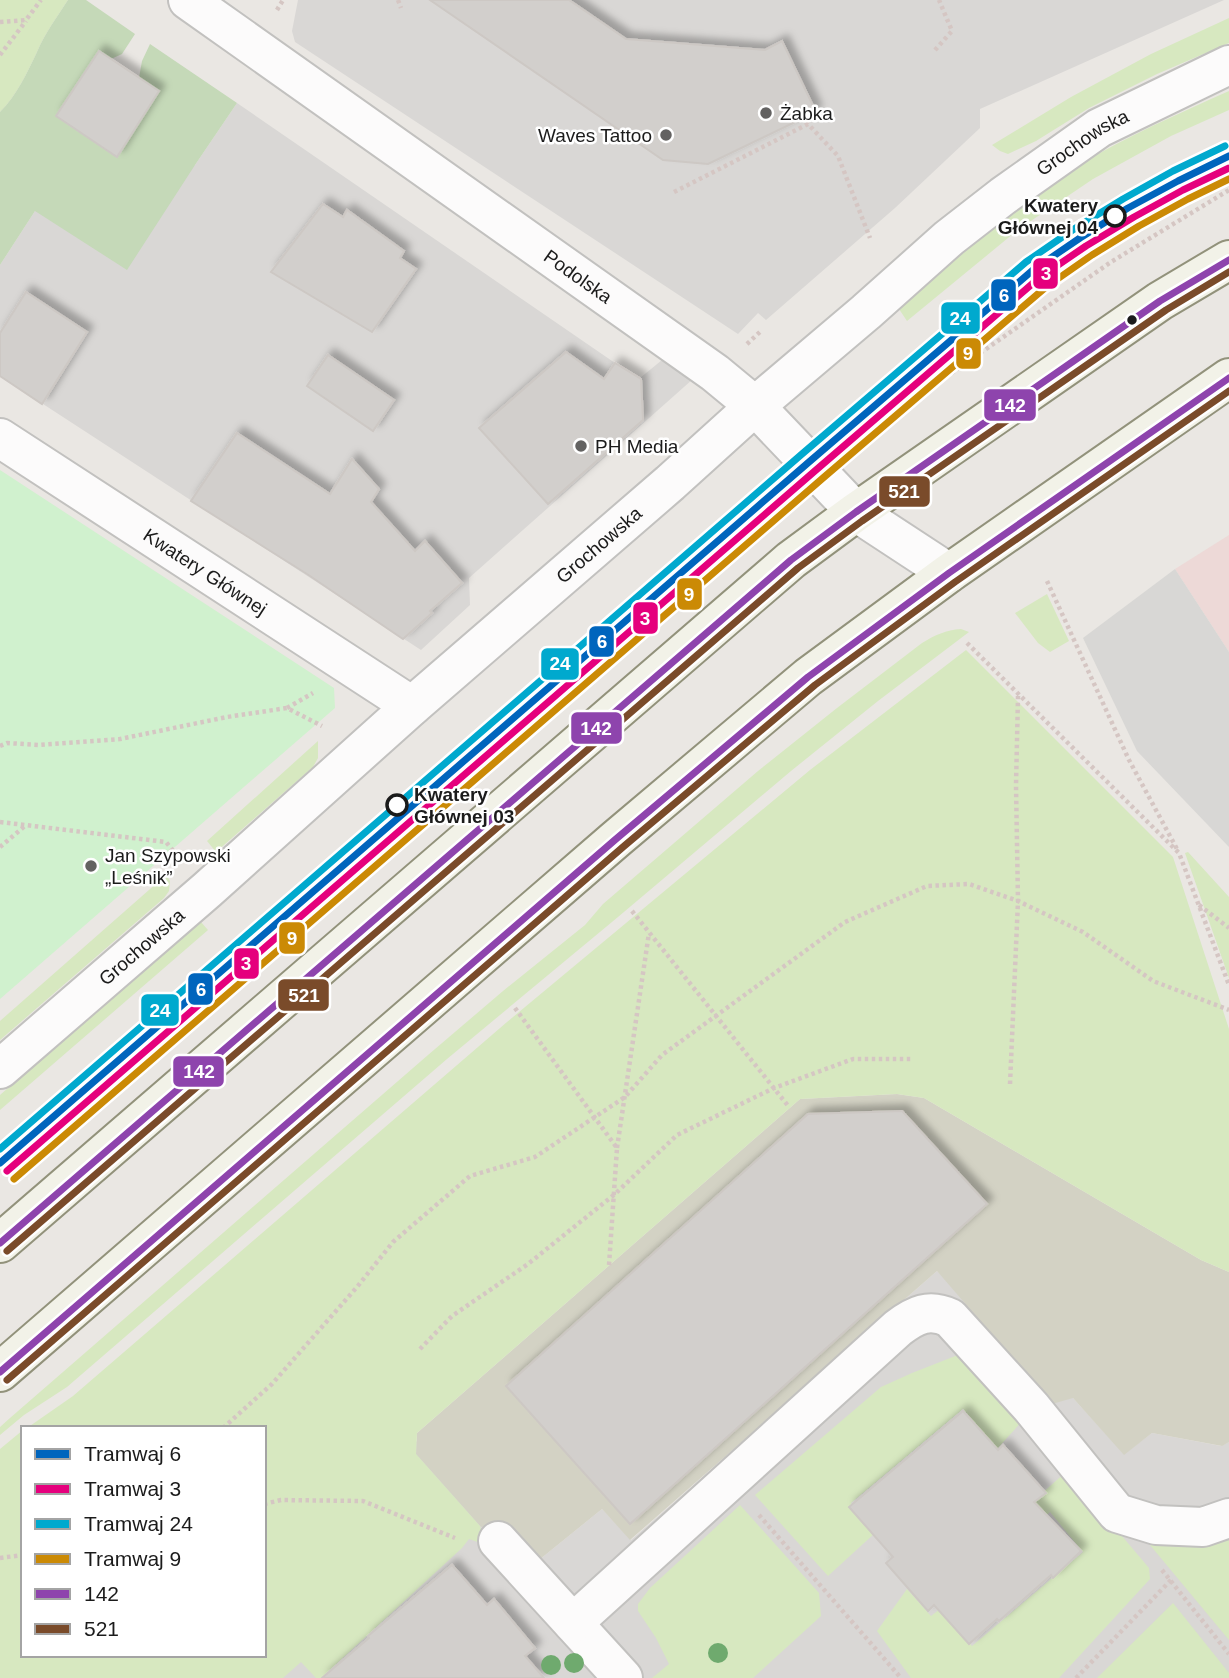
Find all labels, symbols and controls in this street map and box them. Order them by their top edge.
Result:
place label: Żabka [780,103,833,124]
marker: Żabka [758,105,774,121]
street label: Grochowska [1032,105,1132,180]
place label: Waves Tattoo [538,125,652,146]
marker: Waves Tattoo [658,127,674,143]
place label: Kwatery Głównej 04 [998,195,1098,238]
marker: Kwatery Głównej 04 [1104,205,1126,227]
street label: Podolska [540,245,617,308]
line badge: 3 [1032,257,1059,290]
text: 3 [1041,263,1051,284]
line badge: 6 [990,278,1017,312]
text: 6 [999,285,1009,306]
line badge: 24 [940,301,981,335]
text: 24 [949,308,971,329]
unlabelled marker [1125,313,1139,327]
line badge: 9 [955,337,982,370]
text: 9 [963,343,973,364]
line badge: 142 [983,388,1037,422]
text: 142 [994,395,1026,416]
place label: PH Media [595,436,679,457]
marker: PH Media [573,438,589,454]
line badge: 521 [878,475,931,508]
text: 521 [888,481,920,502]
street label: Grochowska [552,502,646,587]
street label: Kwatery Głównej [140,524,271,619]
line badge: 9 [676,577,703,611]
text: 9 [684,584,694,605]
line badge: 3 [632,601,659,635]
text: 3 [640,608,650,629]
line badge: 6 [588,625,615,658]
text: 6 [597,631,607,652]
line badge: 24 [540,647,580,681]
text: 24 [549,653,571,674]
line badge: 142 [570,711,623,745]
text: 142 [580,718,612,739]
place label: Kwatery Głównej 03 [414,784,514,827]
marker: Kwatery Głównej 03 [386,794,408,816]
place label: Jan Szypowski „Leśnik” [105,845,231,888]
marker: Jan Szypowski „Leśnik” [83,858,99,874]
street label: Grochowska [95,904,189,989]
line badge: 9 [278,921,306,955]
text: 9 [287,928,297,949]
line badge: 3 [233,947,260,980]
text: 3 [241,953,251,974]
line badge: 6 [187,972,214,1006]
line badge: 521 [277,978,330,1012]
text: 6 [196,979,206,1000]
text: 521 [288,985,320,1006]
line badge: 24 [140,993,180,1027]
text: 24 [149,1000,171,1021]
line badge: 142 [172,1055,225,1088]
text: 142 [183,1061,215,1082]
legend [21,1426,266,1657]
text: Tramwaj 6 [84,1442,181,1465]
text: Tramwaj 3 [84,1477,181,1500]
text: Tramwaj 24 [84,1512,193,1535]
text: Tramwaj 9 [84,1547,181,1570]
text: 142 [84,1582,119,1605]
text: 521 [84,1617,119,1640]

